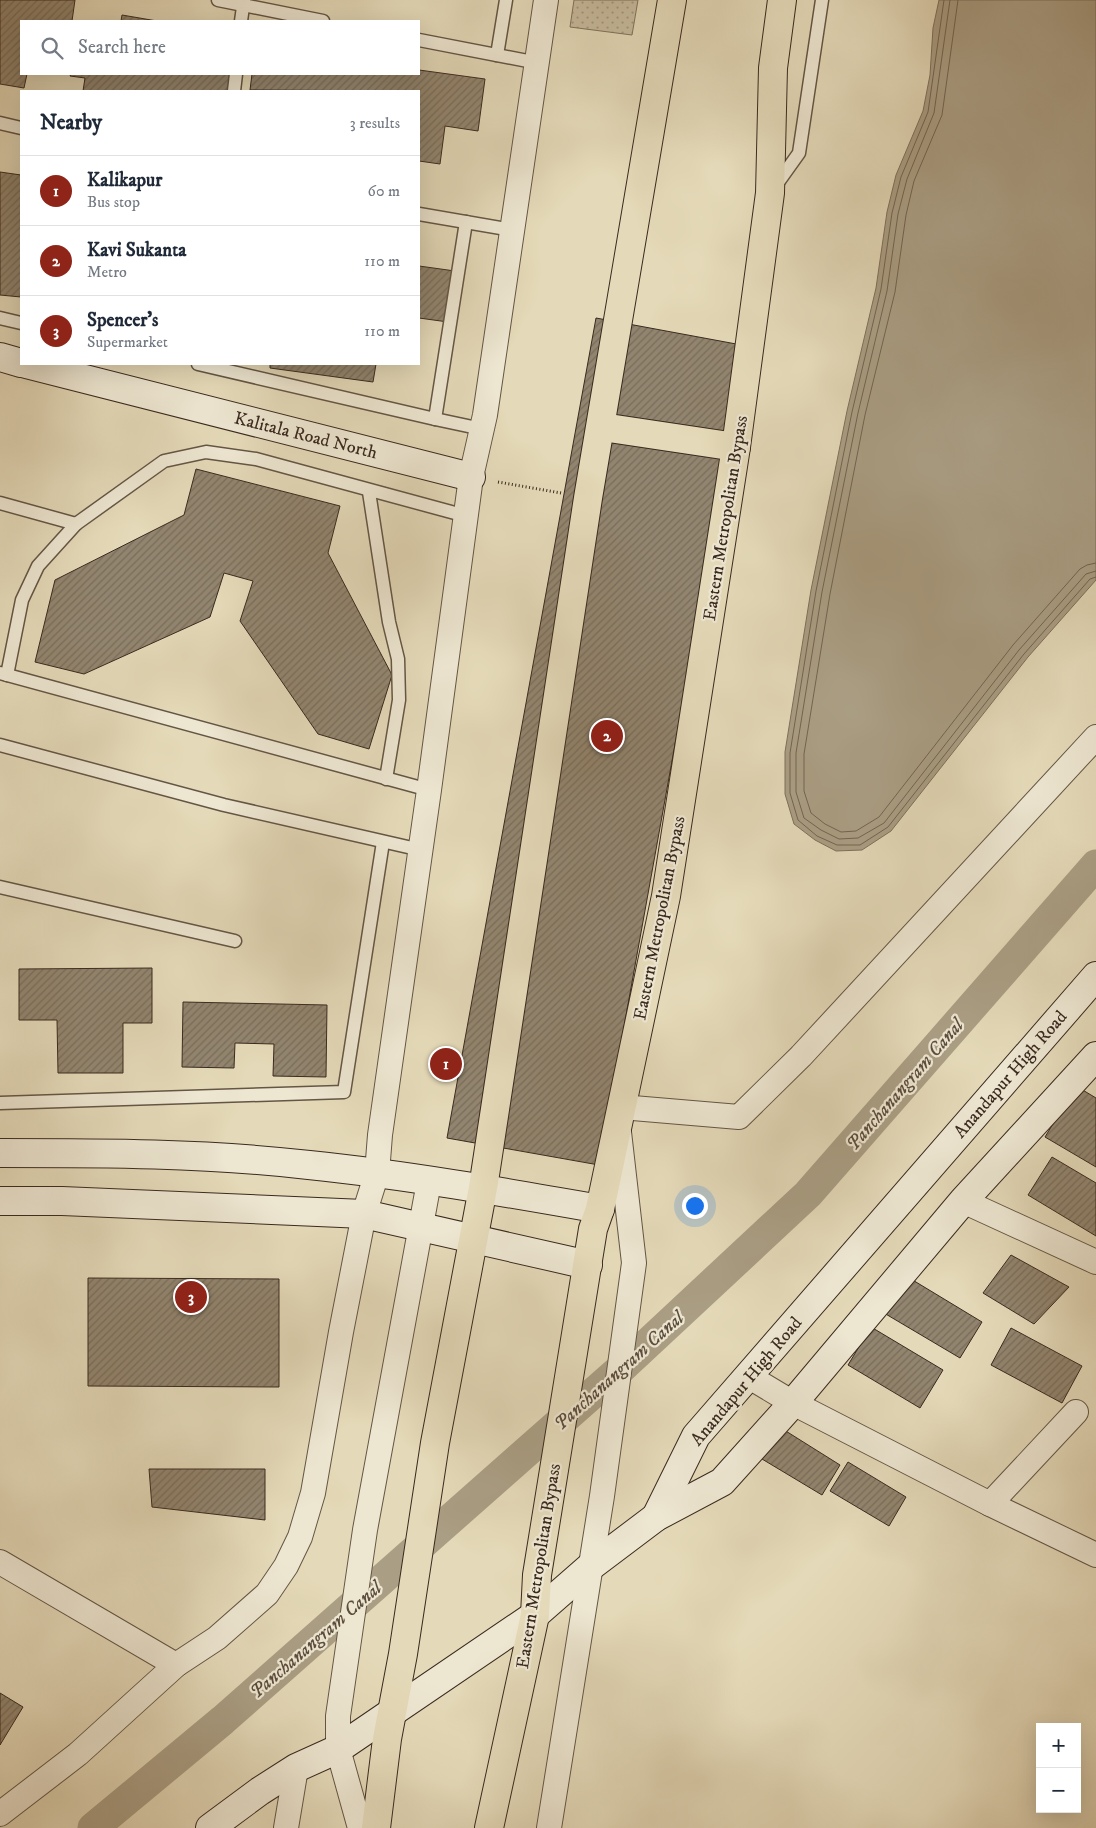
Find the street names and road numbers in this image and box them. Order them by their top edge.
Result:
street label: Kalitala Road North [232,408,380,465]
street label: Eastern Metropolitan Bypass [699,414,753,622]
street label: Eastern Metropolitan Bypass [629,814,691,1022]
street label: Anandapur High Road [949,1006,1072,1143]
street label: Anandapur High Road [686,1313,807,1451]
street label: Eastern Metropolitan Bypass [512,1462,566,1670]

